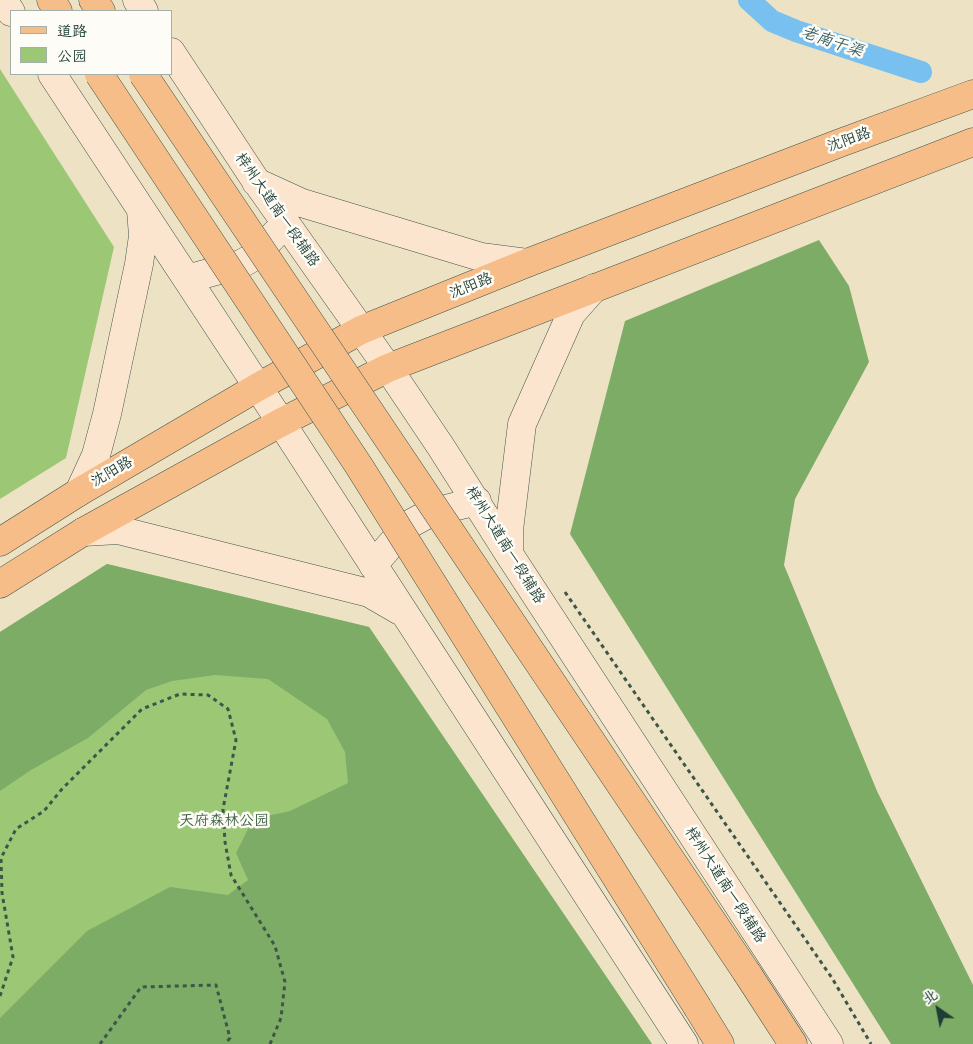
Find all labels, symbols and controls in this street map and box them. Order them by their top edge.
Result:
legend [10,10,172,75]
text: 道路 [57,18,87,41]
water label: 老南干渠 [799,23,865,61]
text: 公园 [57,43,87,66]
street label: 沈阳路 [825,124,873,156]
street label: 梓州大道南一段辅路 [231,150,323,270]
street label: 沈阳路 [447,269,495,303]
street label: 沈阳路 [88,453,136,491]
street label: 梓州大道南一段辅路 [462,483,548,607]
park label: 天府森林公园 [179,812,269,830]
street label: 梓州大道南一段辅路 [681,823,769,947]
text: 北 [918,983,941,1009]
north arrow [913,984,963,1034]

